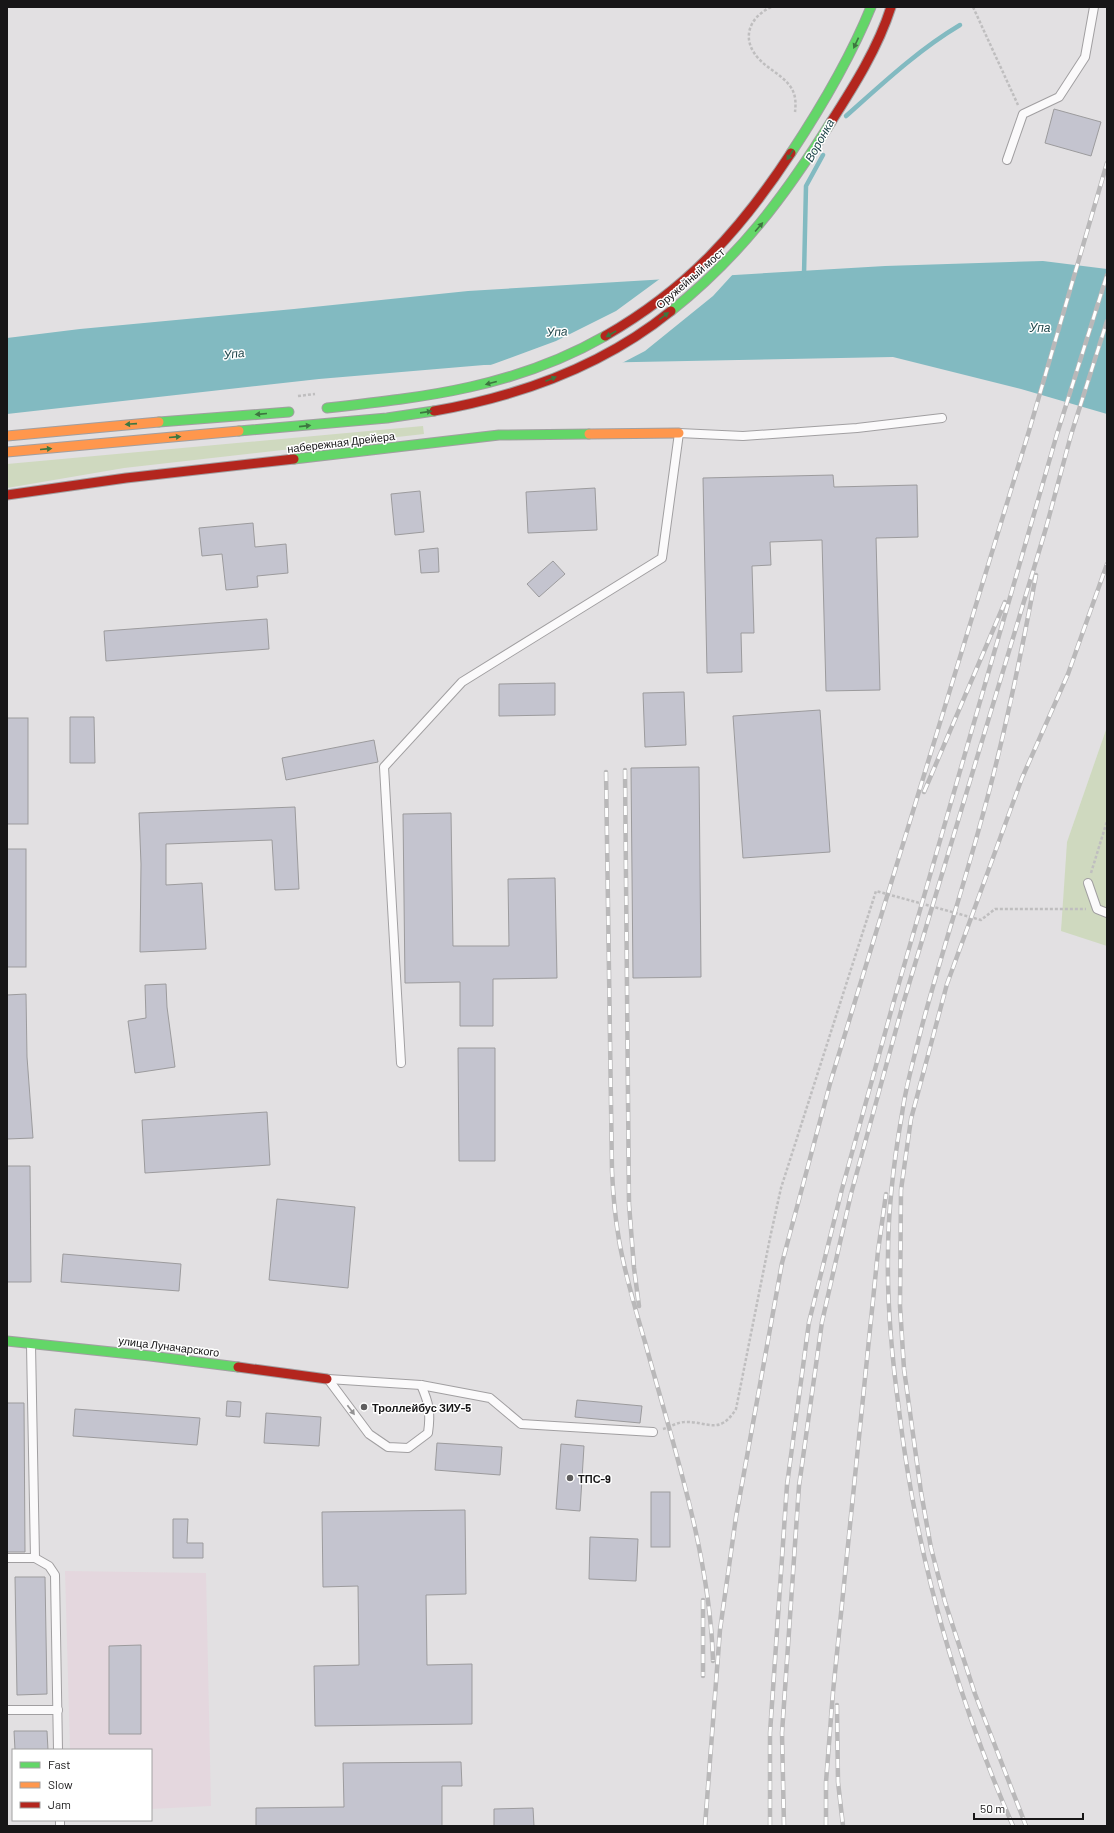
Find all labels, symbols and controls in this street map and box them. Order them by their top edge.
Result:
one-way arrow [853,37,859,49]
water label: Воронка [801,116,838,164]
one-way arrow [786,149,794,160]
one-way arrow [754,222,763,232]
street label: Оружейный мост [653,245,727,311]
one-way arrow [659,312,670,320]
water label: Упа [1029,320,1051,334]
water label: Упа [545,323,568,339]
one-way arrow [605,330,617,337]
water label: Упа [222,345,246,361]
one-way arrow [546,376,558,382]
one-way arrow [484,380,497,386]
one-way arrow [420,409,432,415]
one-way arrow [255,411,267,418]
one-way arrow [125,420,137,427]
one-way arrow [299,422,311,429]
street label: набережная Дрейера [286,429,397,455]
one-way arrow [169,434,181,441]
one-way arrow [40,445,52,452]
street label: улица Луначарского [118,1333,220,1359]
place label: Троллейбус ЗИУ-5 [372,1401,471,1414]
marker: Троллейбус ЗИУ-5 [359,1402,369,1412]
one-way arrow [347,1404,355,1415]
place label: ТПС-9 [578,1472,611,1485]
marker: ТПС-9 [565,1473,575,1483]
legend [12,1749,152,1821]
text: Fast [48,1757,71,1771]
text: Slow [48,1777,73,1791]
scale bar [974,1795,1083,1821]
text: Jam [48,1797,71,1811]
text: 50 m [980,1801,1005,1815]

